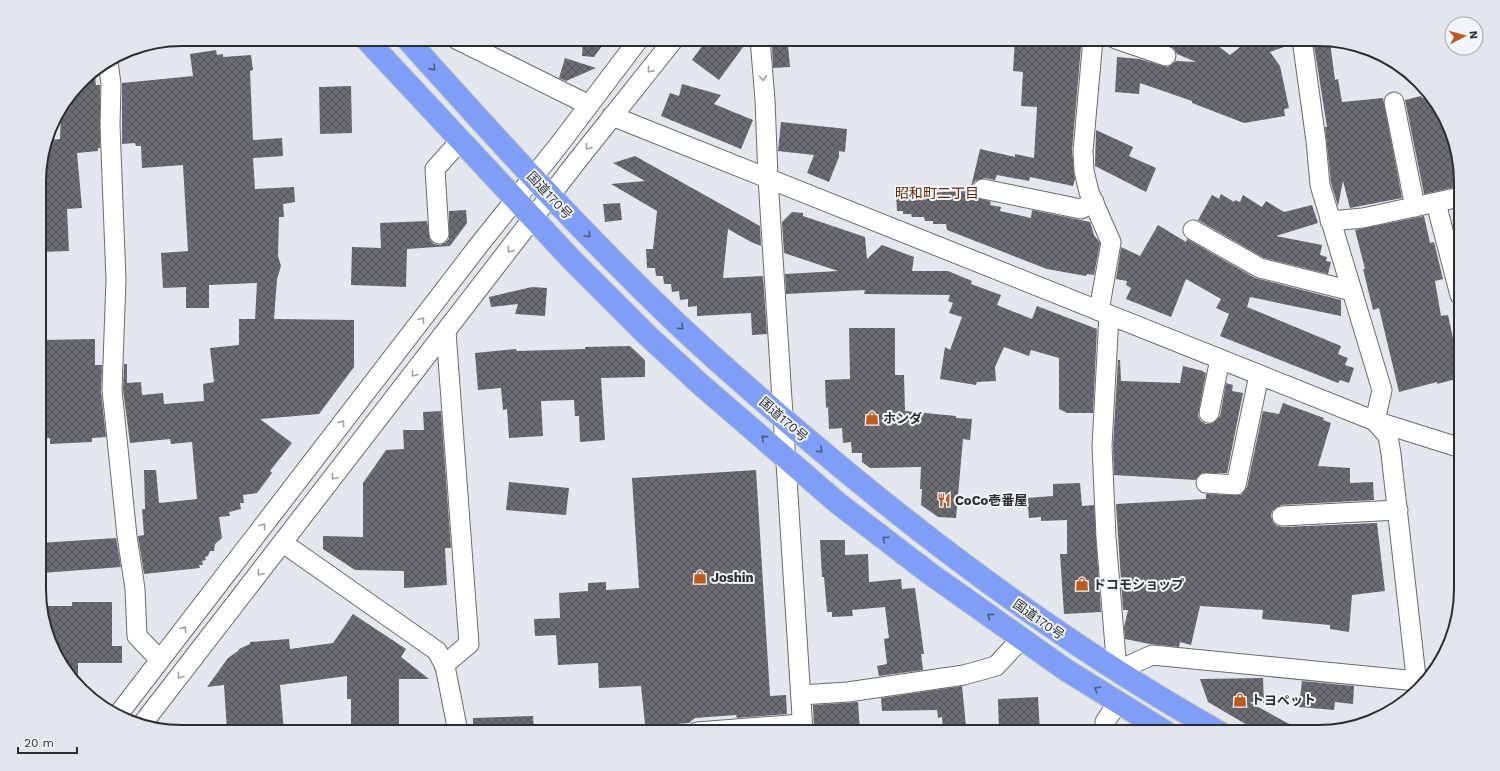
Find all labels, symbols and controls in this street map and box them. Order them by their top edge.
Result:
north arrow [1444,16,1484,56]
text: N [1467,30,1480,40]
one-way arrow [428,63,436,71]
one-way arrow [647,65,654,72]
one-way arrow [759,75,768,81]
one-way arrow [586,142,593,150]
street label: 国道170号 [524,169,575,222]
district label: 昭和町二丁目 [895,185,979,201]
one-way arrow [583,231,590,238]
one-way arrow [507,245,514,252]
one-way arrow [417,317,424,324]
one-way arrow [676,322,683,329]
one-way arrow [412,370,419,377]
street label: 国道170号 [756,394,811,444]
shop icon: ホンダ [864,410,880,426]
place label: ホンダ [883,411,922,426]
one-way arrow [338,421,345,428]
one-way arrow [761,436,768,443]
one-way arrow [815,445,823,452]
one-way arrow [332,472,339,479]
restaurant icon: CoCo壱番屋 [936,492,952,508]
place label: CoCo壱番屋 [955,493,1027,508]
one-way arrow [259,524,266,531]
one-way arrow [883,537,890,544]
one-way arrow [257,569,264,576]
shop icon: Joshin [692,569,708,585]
place label: Joshin [711,570,754,585]
shop icon: ドコモショップ [1074,576,1090,592]
place label: ドコモショップ [1093,577,1184,592]
street label: 国道170号 [1010,596,1067,643]
one-way arrow [987,614,994,621]
one-way arrow [179,627,186,634]
one-way arrow [178,672,185,679]
one-way arrow [1094,687,1101,694]
shop icon: トヨペット [1232,692,1248,708]
place label: トヨペット [1251,693,1316,708]
scale bar [18,729,77,755]
text: 20 m [24,736,54,750]

